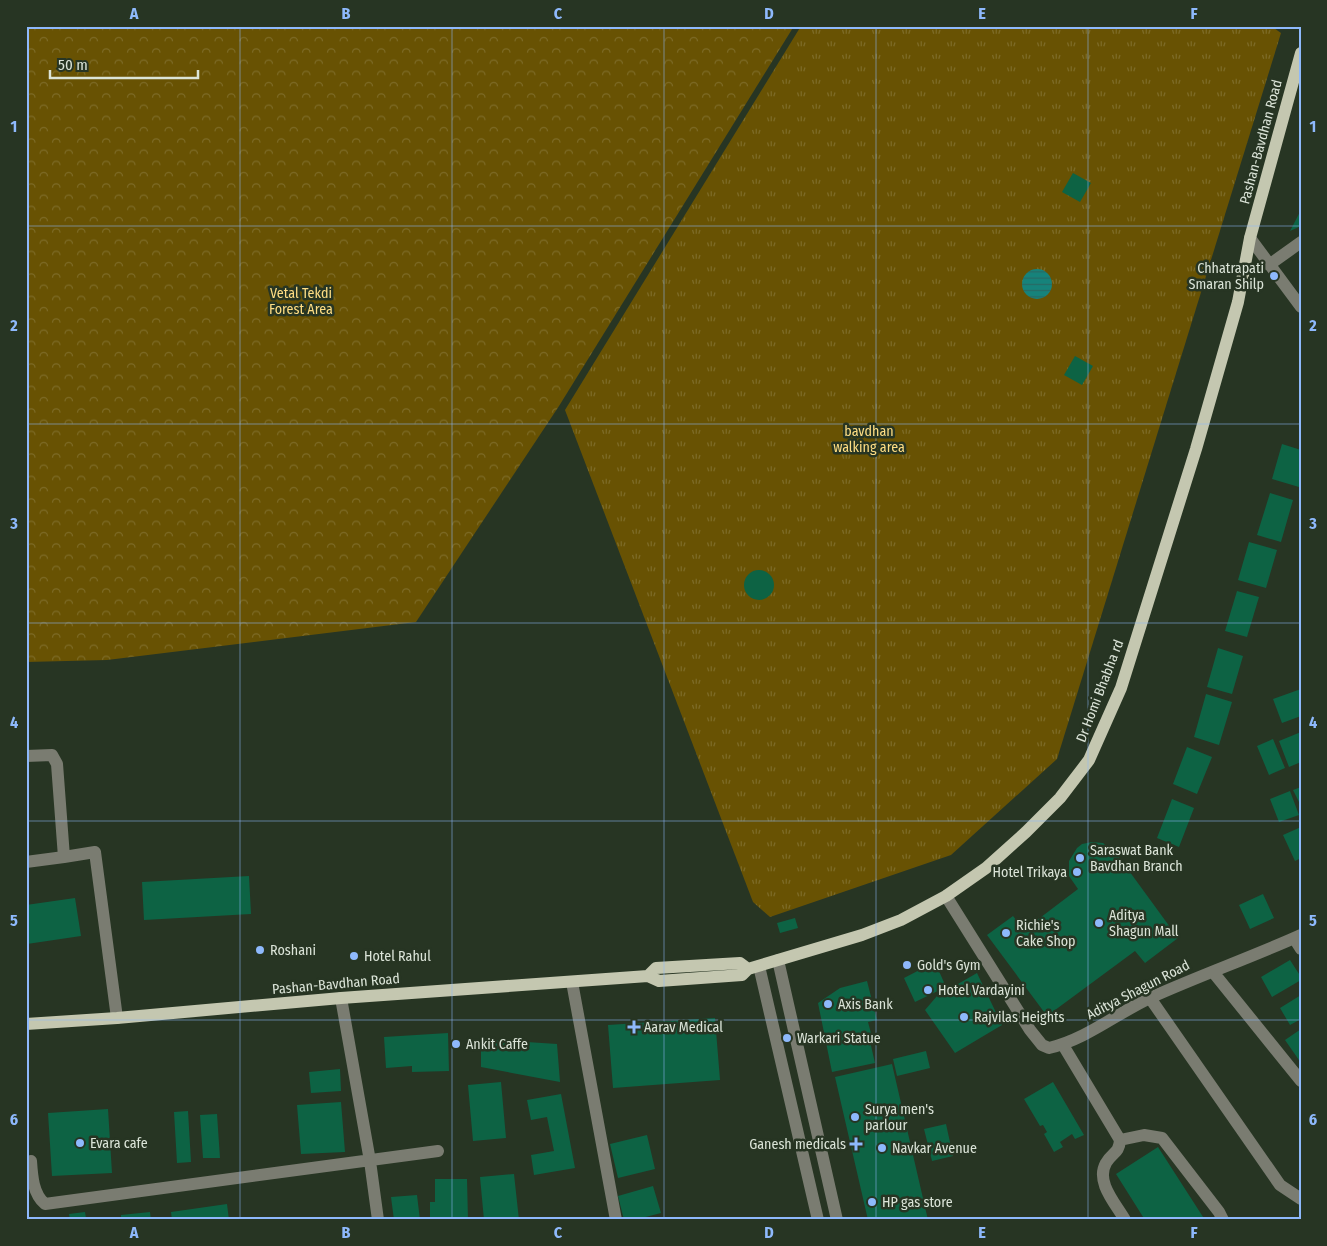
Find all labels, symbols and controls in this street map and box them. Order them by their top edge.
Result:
text: A [129,4,139,23]
text: B [342,4,351,23]
text: C [554,4,563,23]
text: D [764,4,774,23]
text: E [978,4,986,23]
text: F [1190,4,1198,23]
scale bar [50,48,198,80]
text: 50 m [58,56,88,74]
street label: Pashan-Bavdhan Road [1236,78,1286,206]
text: 1 [11,117,17,136]
text: 1 [1310,117,1316,136]
place label: Chhatrapati Smaran Shilp [1188,260,1264,293]
marker: Chhatrapati Smaran Shilp [1268,270,1280,282]
park label: Vetal Tekdi Forest Area [269,285,333,318]
text: 2 [9,316,18,335]
text: 2 [1308,316,1317,335]
park label: bavdhan walking area [833,423,905,456]
text: 3 [9,514,18,533]
text: 3 [1308,514,1317,533]
street label: Dr Homi Bhabha rd [1073,637,1127,745]
text: 4 [10,713,18,732]
text: 4 [1309,713,1317,732]
place label: Saraswat Bank Bavdhan Branch [1090,842,1183,875]
marker: Saraswat Bank Bavdhan Branch [1074,852,1086,864]
place label: Hotel Trikaya [993,864,1067,881]
marker: Hotel Trikaya [1071,866,1083,878]
place label: Aditya Shagun Mall [1109,907,1179,940]
text: 5 [10,911,18,930]
text: 5 [1309,911,1317,930]
place label: Richie's Cake Shop [1016,917,1076,950]
marker: Aditya Shagun Mall [1093,917,1105,929]
marker: Richie's Cake Shop [1000,927,1012,939]
place label: Roshani [270,942,316,959]
marker: Roshani [254,944,266,956]
place label: Hotel Rahul [364,948,431,965]
marker: Hotel Rahul [348,950,360,962]
place label: Gold's Gym [917,957,981,974]
street label: Aditya Shagun Road [1084,957,1192,1023]
marker: Gold's Gym [901,959,913,971]
street label: Pashan-Bavdhan Road [271,970,401,998]
place label: Hotel Vardayini [938,982,1025,999]
marker: Hotel Vardayini [922,984,934,996]
place label: Axis Bank [838,996,893,1013]
marker: Axis Bank [822,998,834,1010]
place label: Rajvilas Heights [974,1009,1065,1026]
marker: Rajvilas Heights [958,1011,970,1023]
place label: Aarav Medical [644,1019,723,1036]
marker: Aarav Medical [628,1021,640,1033]
place label: Warkari Statue [797,1030,881,1047]
marker: Warkari Statue [781,1032,793,1044]
place label: Ankit Caffe [466,1036,528,1053]
marker: Ankit Caffe [450,1038,462,1050]
place label: Surya men's parlour [865,1101,934,1134]
text: 6 [10,1110,18,1129]
text: 6 [1309,1110,1317,1129]
marker: Surya men's parlour [849,1111,861,1123]
place label: Evara cafe [90,1135,148,1152]
place label: Ganesh medicals [749,1136,846,1153]
marker: Evara cafe [74,1137,86,1149]
marker: Ganesh medicals [850,1138,862,1150]
place label: Navkar Avenue [892,1140,977,1157]
marker: Navkar Avenue [876,1142,888,1154]
place label: HP gas store [882,1194,953,1211]
marker: HP gas store [866,1196,878,1208]
text: A [129,1223,139,1242]
text: B [342,1223,351,1242]
text: C [554,1223,563,1242]
text: D [764,1223,774,1242]
text: E [978,1223,986,1242]
text: F [1190,1223,1198,1242]

